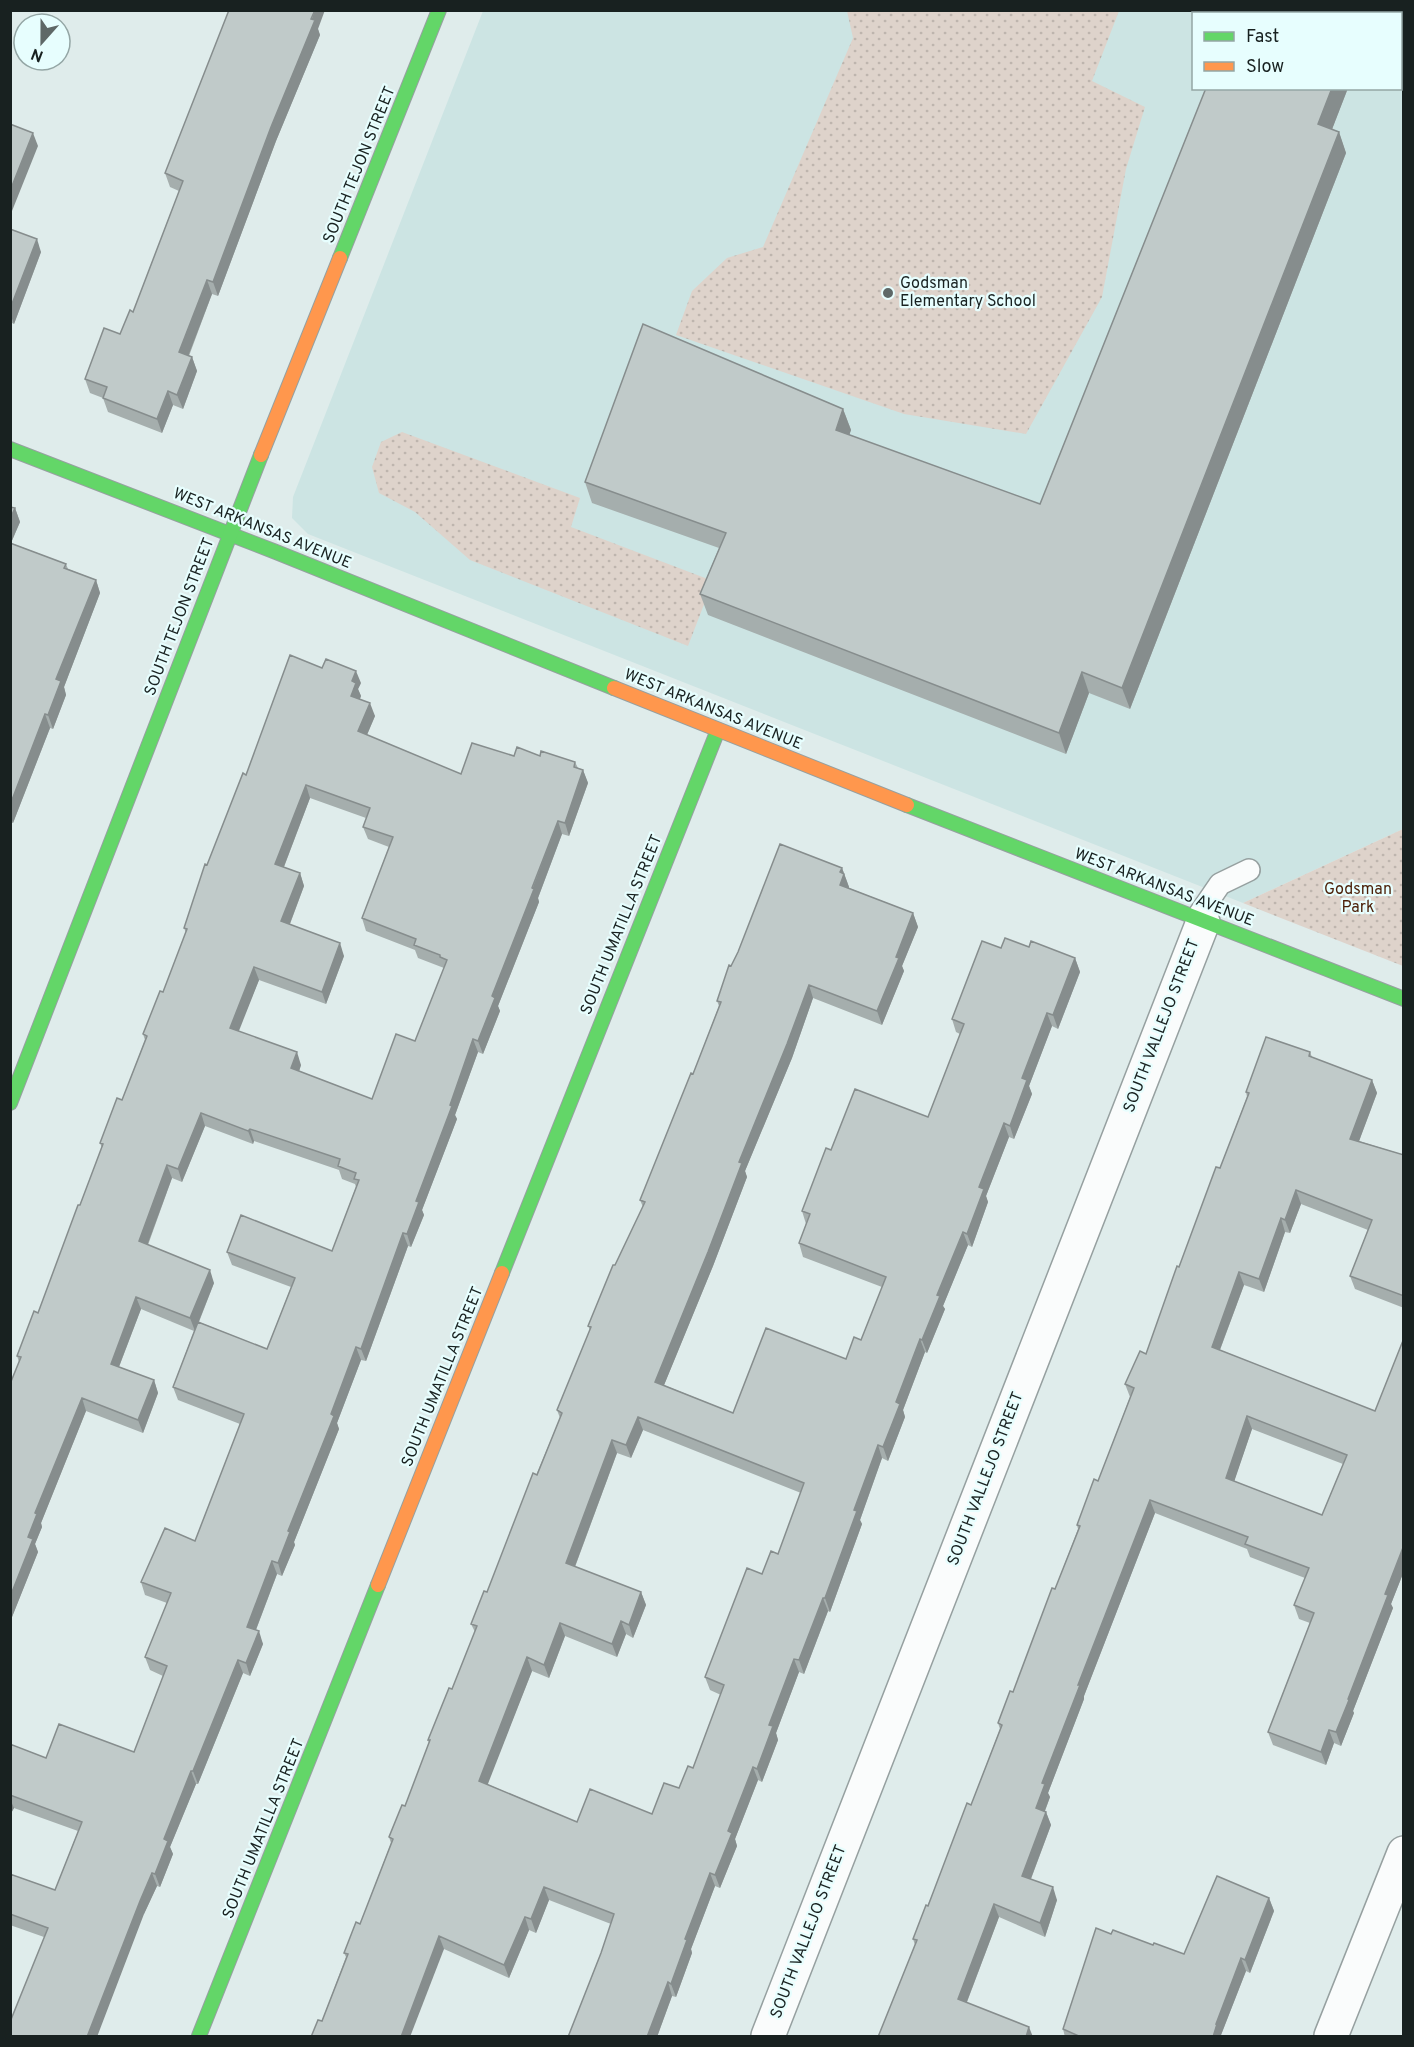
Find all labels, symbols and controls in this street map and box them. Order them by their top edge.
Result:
north arrow [12,12,72,72]
legend [1192,12,1402,90]
text: Fast [1246,26,1279,49]
text: N [28,43,46,66]
text: Slow [1246,56,1284,79]
street label: SOUTH TEJON STREET [319,84,401,246]
place label: Godsman Elementary School [900,274,1036,312]
marker: Godsman Elementary School [881,286,895,300]
street label: WEST ARKANSAS AVENUE [170,484,354,574]
street label: SOUTH TEJON STREET [141,535,219,699]
street label: WEST ARKANSAS AVENUE [621,665,805,755]
street label: SOUTH UMATILLA STREET [577,832,667,1018]
street label: WEST ARKANSAS AVENUE [1071,845,1257,931]
park label: Godsman Park [1324,880,1392,918]
street label: SOUTH VALLEJO STREET [1120,936,1204,1116]
street label: SOUTH UMATILLA STREET [398,1284,488,1470]
street label: SOUTH VALLEJO STREET [944,1389,1028,1569]
street label: SOUTH UMATILLA STREET [219,1736,309,1922]
street label: SOUTH VALLEJO STREET [767,1842,851,2022]

